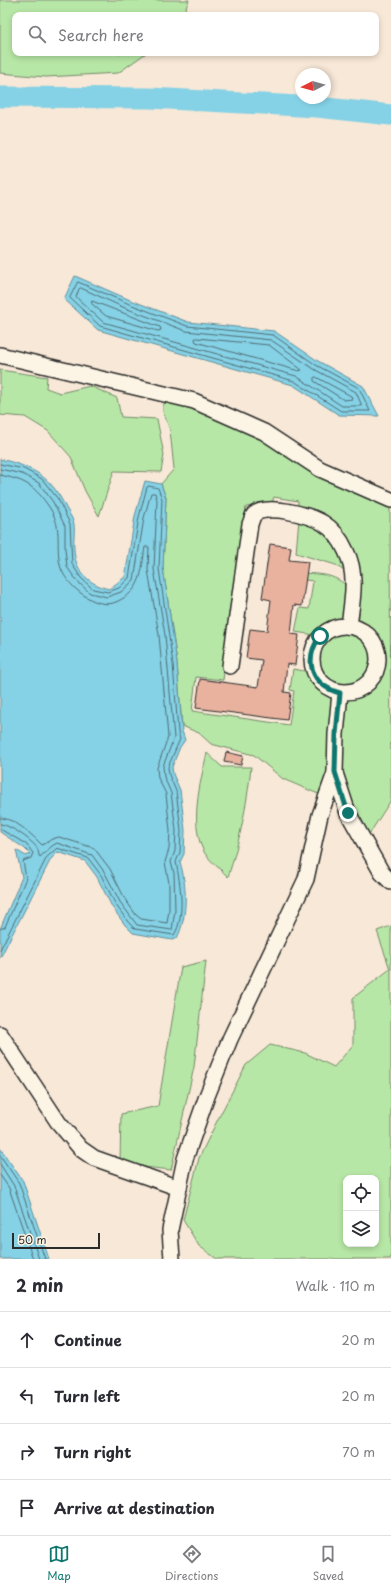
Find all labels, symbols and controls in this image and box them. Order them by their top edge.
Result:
search box [12,12,379,56]
icon: search [26,23,48,45]
text: Search here [58,23,144,46]
north arrow [295,68,331,104]
route start [311,627,329,645]
route end [339,804,357,822]
map controls [343,1175,379,1247]
button: locate [343,1175,379,1211]
button: layers [343,1211,379,1247]
scale bar [12,1231,100,1250]
text: 50 m [18,1231,47,1248]
text: 2 min [16,1272,63,1298]
text: Walk · 110 m [296,1276,375,1295]
text: Continue [54,1328,122,1351]
icon: ahead [16,1329,38,1351]
text: 20 m [341,1330,375,1349]
text: Turn left [54,1384,120,1407]
icon: left [16,1385,38,1407]
text: 20 m [341,1386,375,1405]
text: Turn right [54,1440,131,1463]
icon: right [16,1441,38,1463]
text: 70 m [342,1442,375,1461]
text: Arrive at destination [54,1496,215,1519]
icon: arrive [16,1497,38,1519]
tab: Map [47,1543,71,1584]
tab: Directions [165,1543,218,1584]
tab: Saved [313,1543,344,1584]

